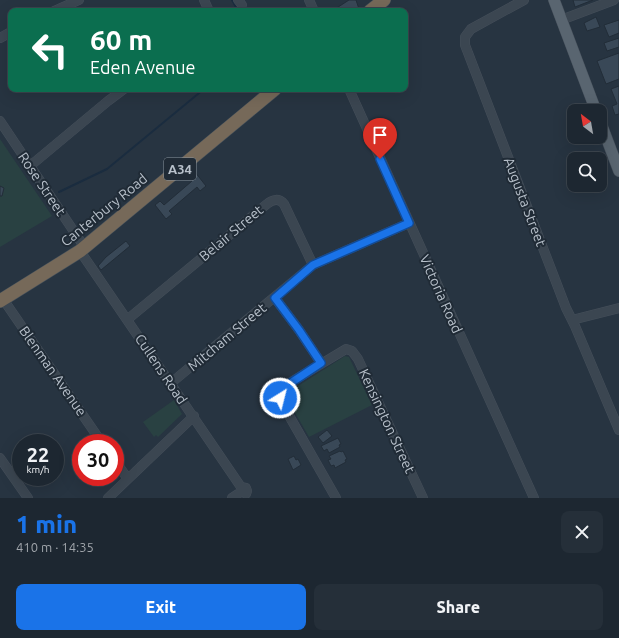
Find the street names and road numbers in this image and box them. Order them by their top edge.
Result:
street label: Rose Street [15,149,69,219]
street label: Augusta Street [501,155,550,249]
road number: A34 [164,158,196,180]
street label: Canterbury Road [58,170,150,250]
street label: Belair Street [196,201,267,264]
street label: Victoria Road [417,252,465,336]
street label: Mitcham Street [185,299,270,374]
street label: Blenman Avenue [16,323,90,419]
street label: Cullens Road [132,331,190,407]
street label: Kensington Street [356,366,418,476]

